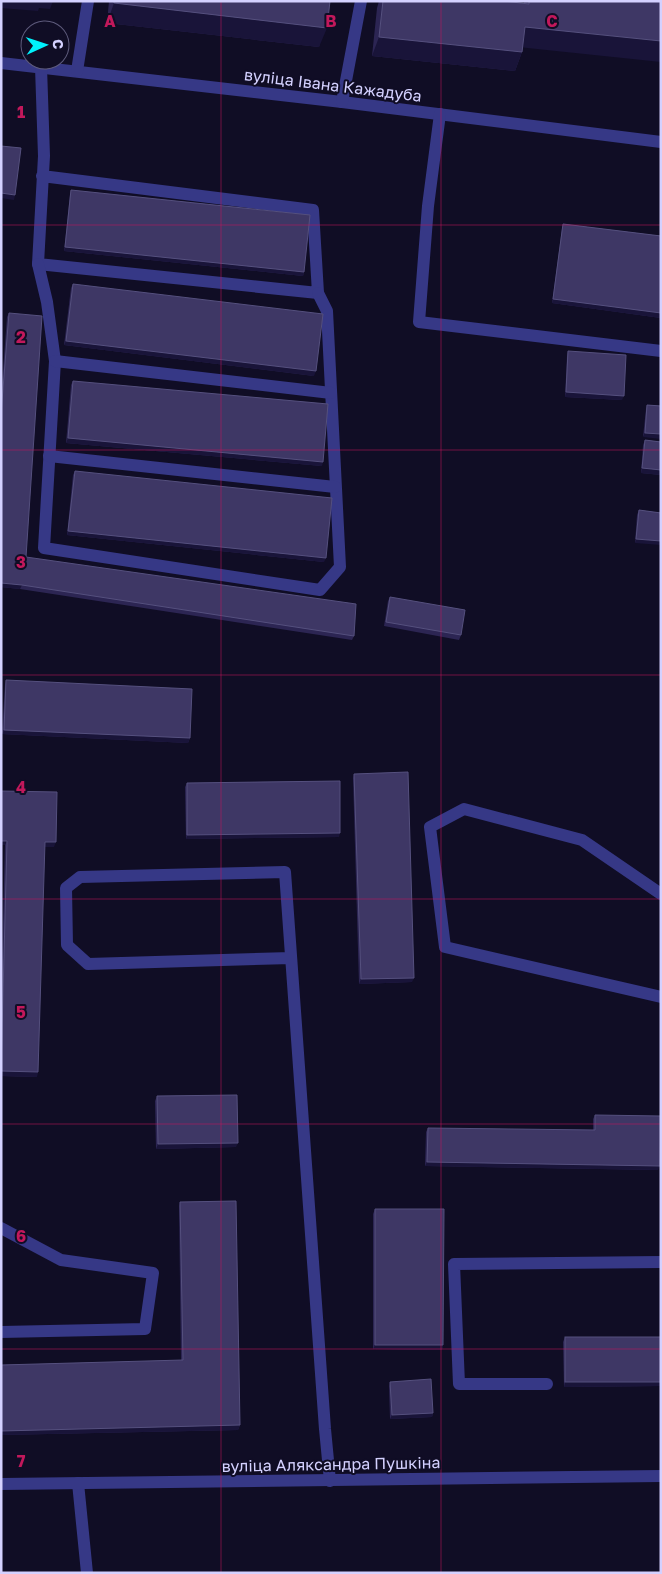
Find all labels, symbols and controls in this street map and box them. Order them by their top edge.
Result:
text: A [104,11,116,31]
text: B [325,11,337,31]
text: C [546,11,558,31]
north arrow [20,20,70,70]
text: С [50,39,67,50]
street label: вуліца Івана Кажадуба [243,64,423,106]
text: 1 [17,102,25,122]
text: 2 [16,327,26,347]
text: 3 [16,552,26,572]
text: 4 [16,777,26,797]
text: 5 [16,1002,26,1022]
text: 6 [16,1226,26,1246]
text: 7 [17,1451,26,1471]
street label: вуліца Аляксандра Пушкіна [221,1452,441,1476]

